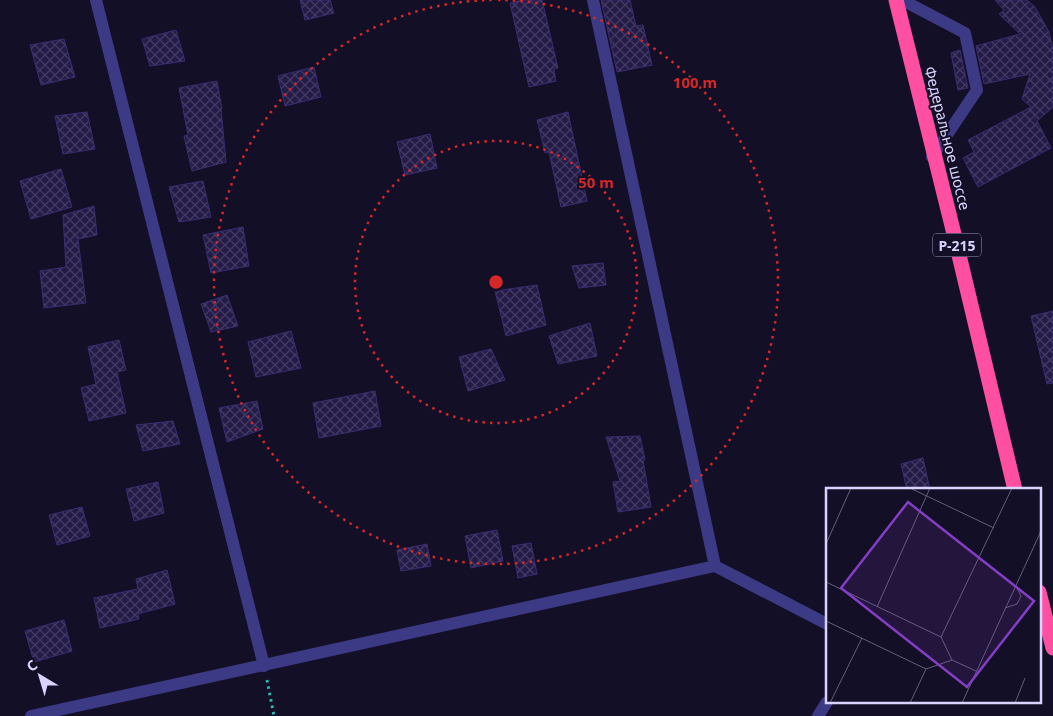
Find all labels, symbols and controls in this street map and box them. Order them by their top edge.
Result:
street label: Федеральное шоссе [920,64,976,212]
text: 100 m [673,72,717,92]
text: 50 m [578,172,614,192]
road number: P-215 [933,234,981,256]
centre of rings [487,273,505,291]
inset map [826,488,1040,704]
north arrow [15,651,65,701]
text: С [22,655,41,676]

